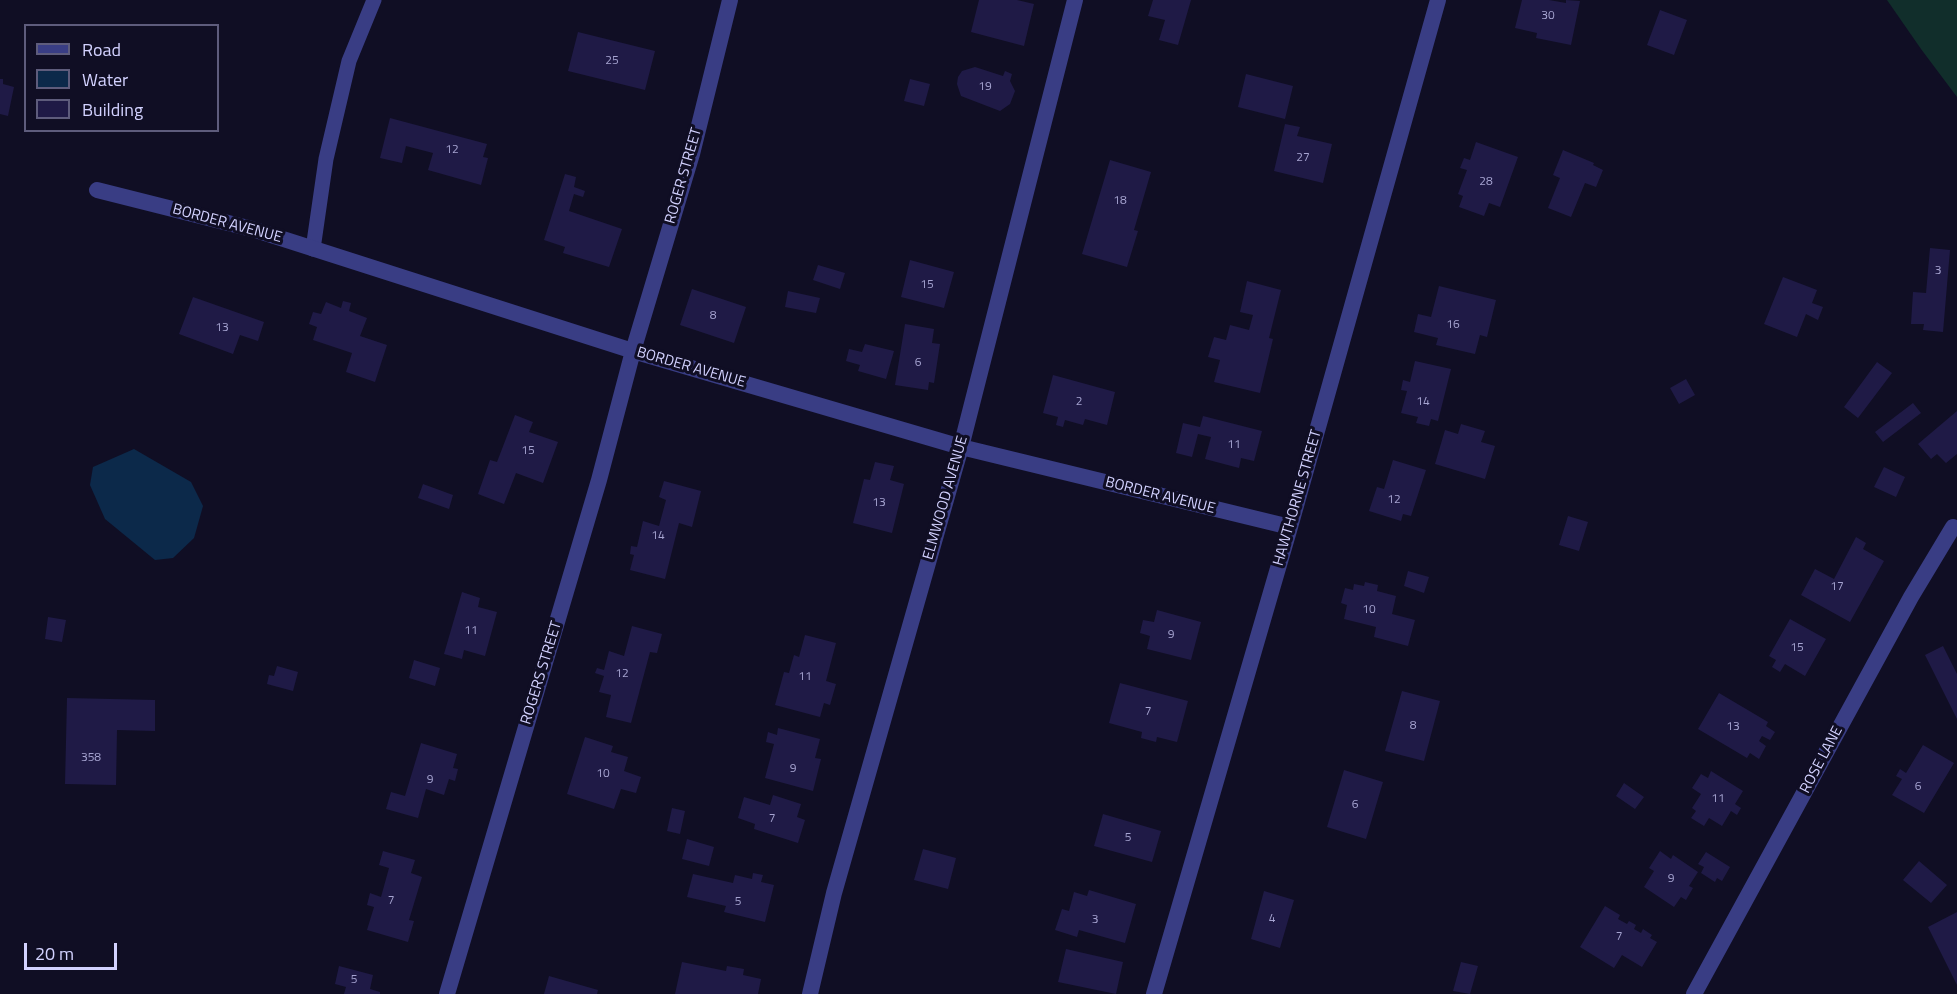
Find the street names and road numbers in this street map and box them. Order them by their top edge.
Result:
street label: ROGER STREET [662,126,706,226]
street label: BORDER AVENUE [170,201,284,247]
street label: BORDER AVENUE [634,344,748,392]
street label: HAWTHORNE STREET [1270,428,1326,568]
street label: ELMWOOD AVENUE [920,434,972,562]
street label: BORDER AVENUE [1103,474,1217,518]
street label: ROGERS STREET [518,619,566,727]
street label: ROSE LANE [1797,723,1847,797]

